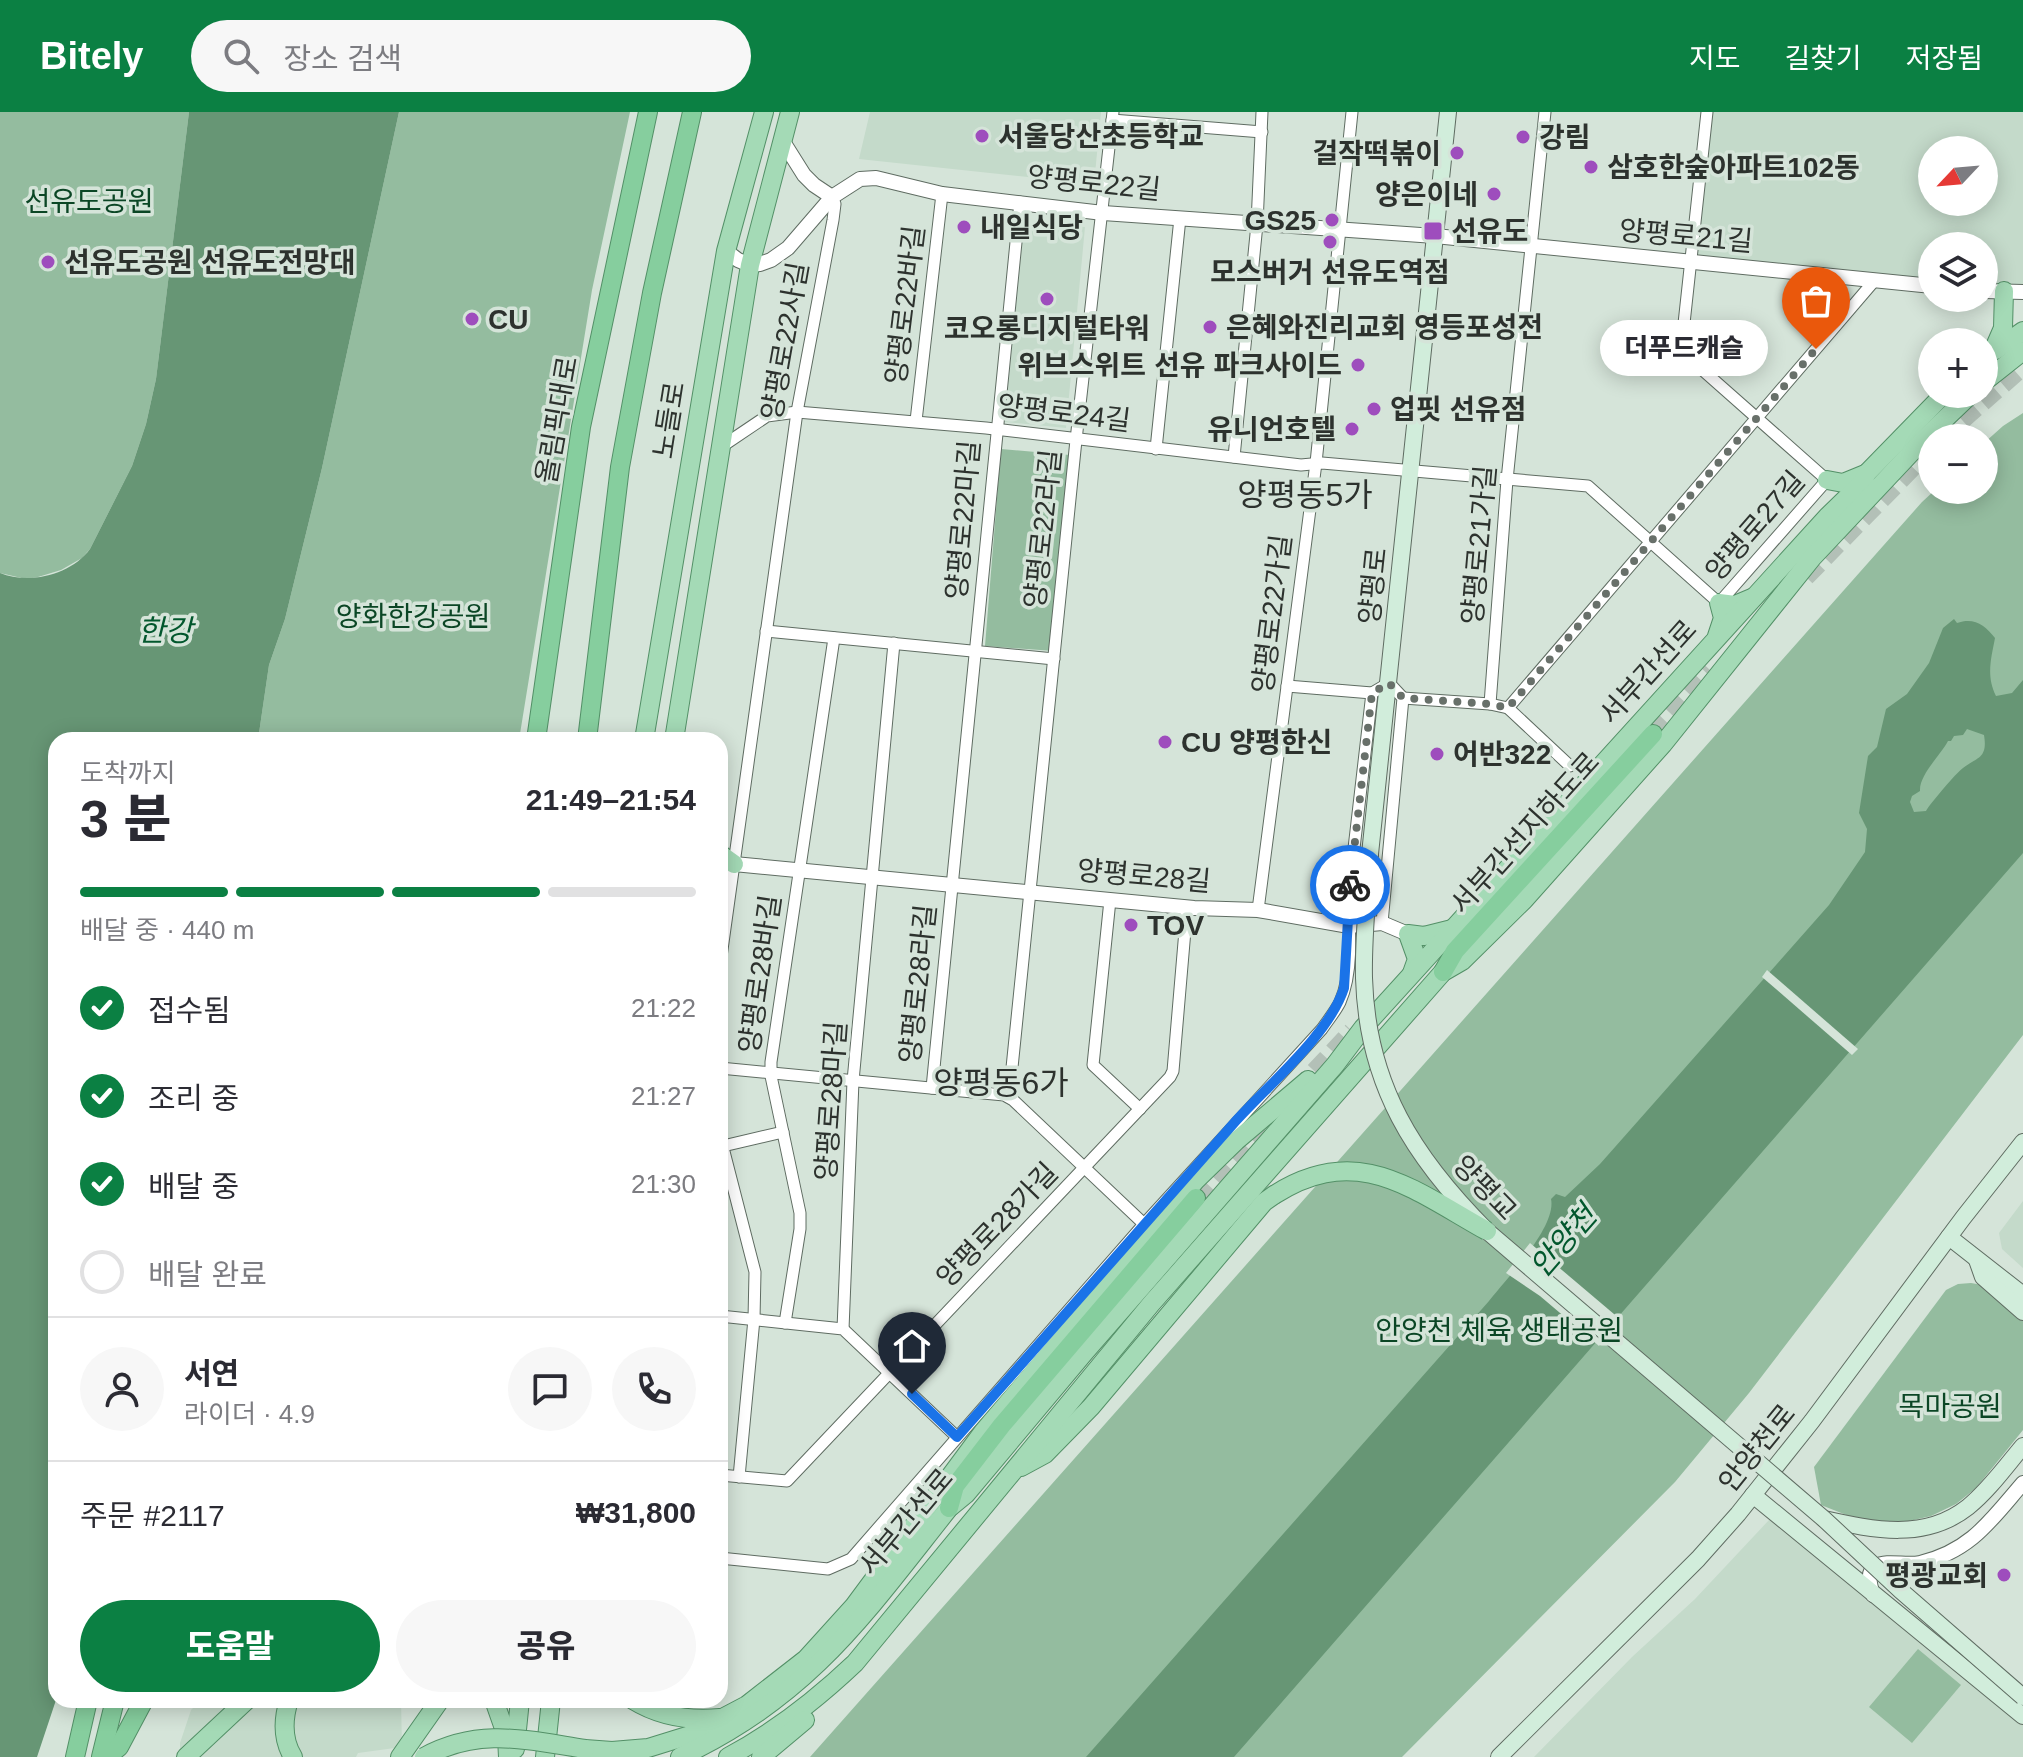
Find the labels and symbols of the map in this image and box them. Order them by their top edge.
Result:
place label: 서울당산초등학교 [998,121,1204,152]
place label: 강림 [1539,122,1591,153]
marker: 서울당산초등학교 [973,127,991,145]
marker: 강림 [1514,128,1532,146]
north arrow [1918,136,1998,216]
place label: 걸작떡볶이 [1312,138,1441,169]
marker: 걸작떡볶이 [1448,144,1466,162]
place label: 삼호한숲아파트102동 [1607,152,1860,183]
marker: 삼호한숲아파트102동 [1582,158,1600,176]
street label: 양평로22길 [1026,161,1162,205]
place label: 양은이네 [1375,179,1478,210]
marker: 양은이네 [1485,185,1503,203]
park label: 선유도공원 [25,186,153,217]
place label: GS25 [1244,205,1316,236]
marker: GS25 [1323,211,1341,229]
place label: 내일식당 [980,212,1083,243]
street label: 양평로21길 [1618,215,1754,257]
place label: 선유도 [1451,216,1528,247]
marker: 내일식당 [955,218,973,236]
marker: 선유도 [1422,220,1444,242]
street label: 양평로22바길 [880,224,930,386]
marker: 모스버거 선유도역점 [1321,233,1339,251]
place label: 선유도공원 선유도전망대 [64,247,355,278]
marker: 선유도공원 선유도전망대 [39,253,57,271]
place label: 모스버거 선유도역점 [1210,257,1450,288]
street label: 양평로22사길 [756,260,814,422]
pin [1782,267,1850,349]
marker: 코오롱디지털타워 [1038,290,1056,308]
place label: CU [488,304,528,335]
marker: CU [463,310,481,328]
place label: 은혜와진리교회 영등포성전 [1226,312,1543,343]
place label: 코오롱디지털타워 [944,313,1150,344]
marker: 은혜와진리교회 영등포성전 [1201,318,1219,336]
callout: 더푸드캐슬 [1600,321,1768,377]
place label: 위브스위트 선유 파크사이드 [1017,350,1342,381]
street label: 올림픽대로 [531,354,583,486]
marker: 위브스위트 선유 파크사이드 [1349,356,1367,374]
street label: 노들로 [648,379,690,461]
street label: 양평로24길 [996,389,1132,437]
place label: 업핏 선유점 [1390,394,1527,425]
marker: 업핏 선유점 [1365,400,1383,418]
place label: 유니언호텔 [1207,414,1336,445]
marker: 유니언호텔 [1343,420,1361,438]
street label: 양평로22마길 [941,439,985,601]
street label: 양평로22라길 [1019,448,1067,610]
street label: 양평로21가길 [1457,464,1501,626]
street label: 양평로27길 [1699,465,1811,587]
district label: 양평동5가 [1237,477,1373,513]
street label: 양평로22가길 [1247,533,1297,695]
street label: 양평로 [1354,546,1392,626]
park label: 양화한강공원 [336,601,490,632]
water label: 한강 [137,614,196,647]
street label: 서부간선로 [1593,614,1703,730]
place label: CU 양평한신 [1181,727,1332,758]
marker: CU 양평한신 [1156,733,1174,751]
place label: 어반322 [1453,739,1551,770]
marker: 어반322 [1428,745,1446,763]
street label: 서부간선지하도로 [1445,746,1605,920]
courier [1310,845,1390,925]
street label: 양평로28길 [1076,855,1212,897]
street label: 양평로28바길 [734,893,786,1055]
street label: 양평로28라길 [894,903,942,1065]
place label: TOV [1147,910,1204,941]
marker: TOV [1122,916,1140,934]
street label: 양평로28마길 [810,1020,852,1182]
district label: 양평동6가 [933,1065,1069,1101]
street label: 양평교 [1447,1149,1523,1227]
street label: 양평로28가길 [930,1157,1064,1293]
water label: 안양천 [1523,1196,1605,1283]
pin [878,1312,946,1394]
park label: 안양천 체육 생태공원 [1375,1315,1623,1346]
park label: 목마공원 [1898,1391,2002,1422]
street label: 안양천로 [1713,1398,1801,1498]
street label: 서부간선로 [853,1463,959,1581]
place label: 평광교회 [1885,1560,1988,1591]
marker: 평광교회 [1995,1566,2013,1584]

